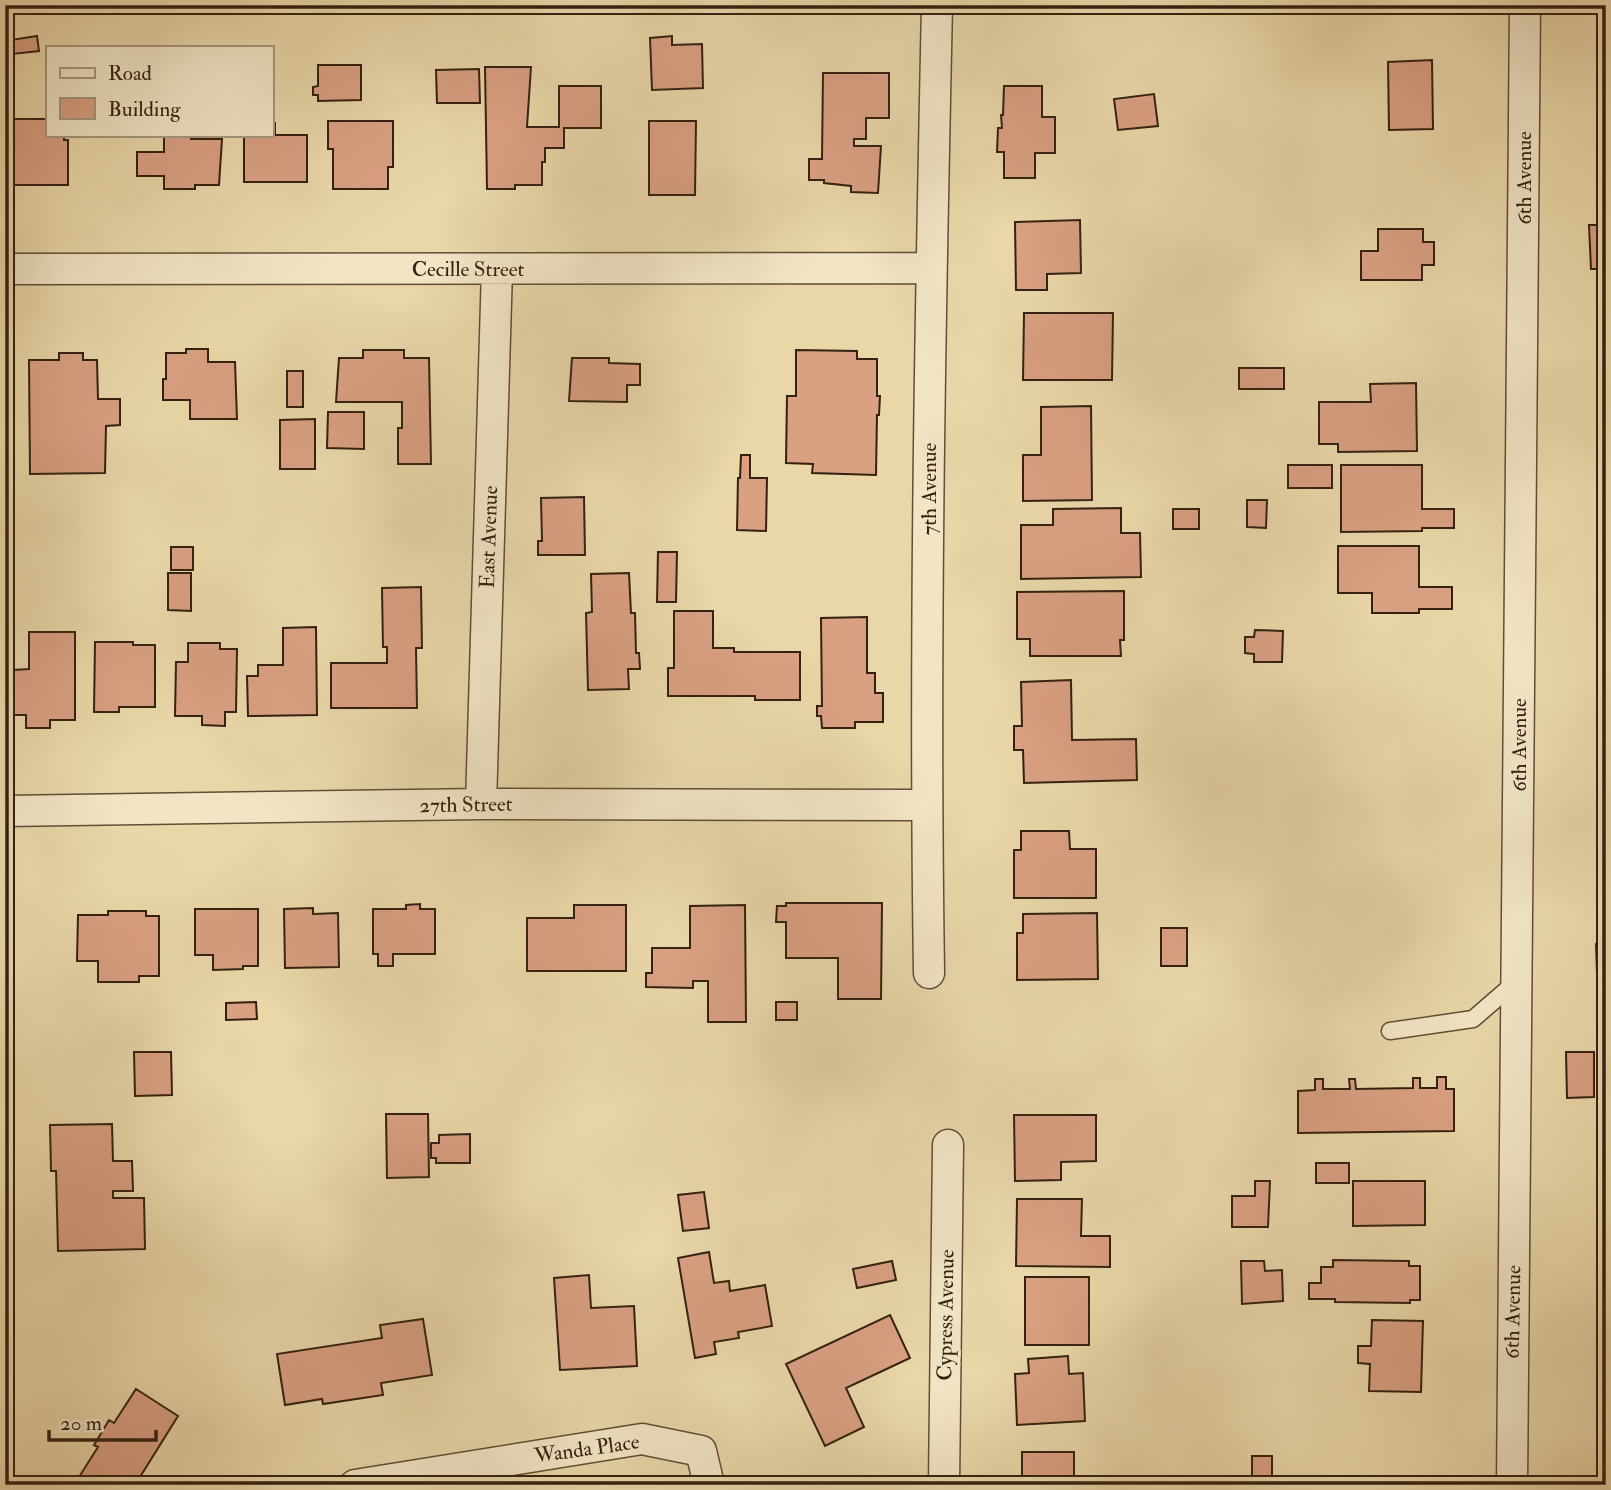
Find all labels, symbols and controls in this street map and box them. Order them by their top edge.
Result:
legend [46,46,273,136]
text: Road [108,60,153,87]
text: Building [108,96,181,123]
street label: 6th Avenue [1511,131,1538,225]
street label: Cecille Street [412,256,525,283]
street label: 7th Avenue [916,442,943,535]
street label: East Avenue [474,485,504,589]
street label: 6th Avenue [1506,698,1533,792]
street label: 27th Street [419,791,513,819]
street label: Cypress Avenue [931,1249,961,1381]
street label: 6th Avenue [1499,1265,1527,1359]
scale bar [49,1399,156,1443]
text: 20 m [60,1410,102,1437]
street label: Wanda Place [532,1428,642,1470]

